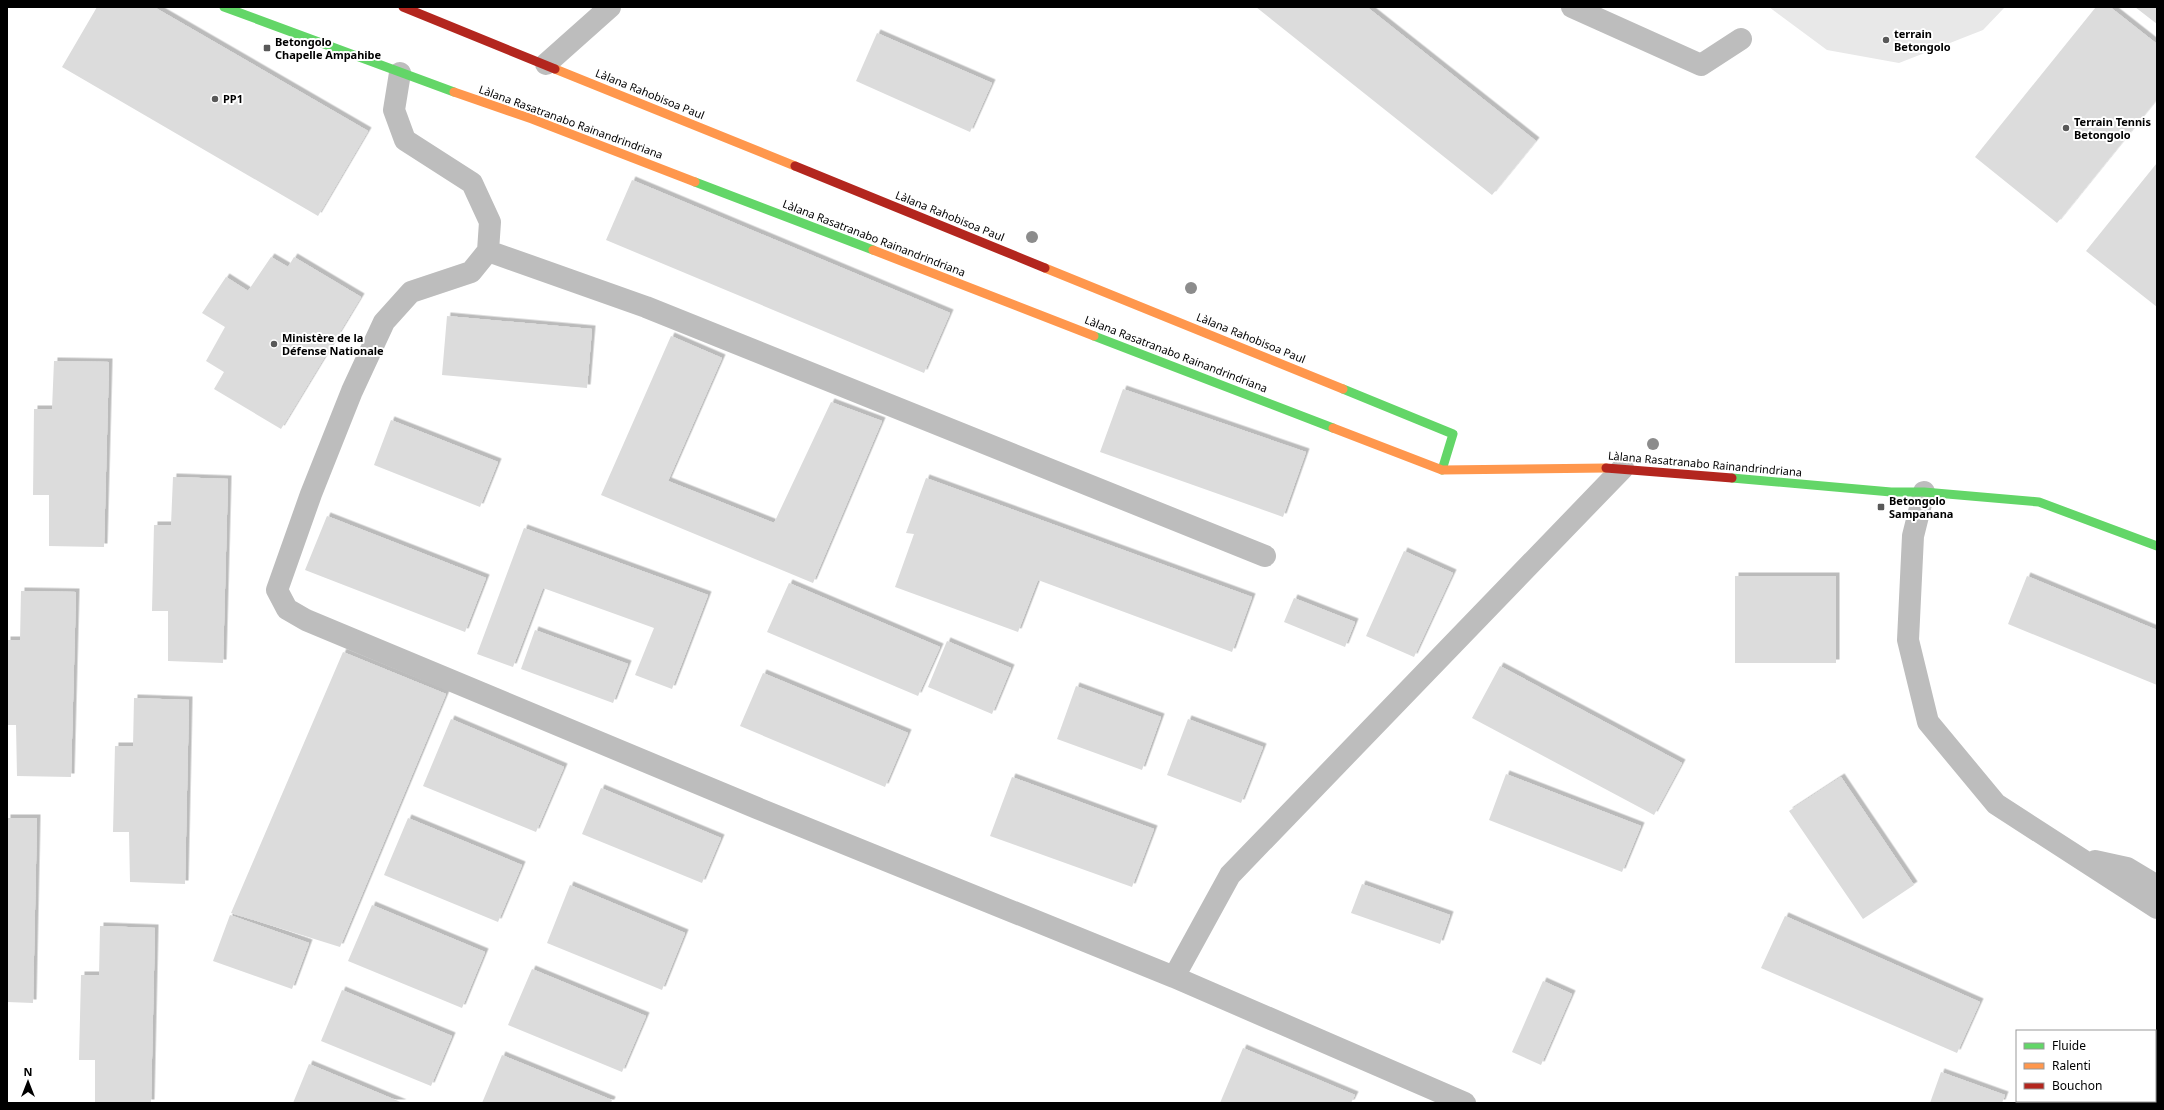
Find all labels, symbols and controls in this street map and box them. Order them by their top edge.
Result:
place label: terrain Betongolo [1894,26,1951,54]
place label: Betongolo Chapelle Ampahibe [275,34,382,62]
marker: terrain Betongolo [1881,35,1891,45]
marker: Betongolo Chapelle Ampahibe [262,43,272,53]
street label: Làlana Rahobisoa Paul [593,65,707,122]
street label: Làlana Rasatranabo Rainandrindriana [477,81,665,162]
place label: PP1 [223,91,243,106]
marker: PP1 [210,94,220,104]
place label: Terrain Tennis Betongolo [2074,114,2151,142]
marker: Terrain Tennis Betongolo [2061,123,2071,133]
street label: Làlana Rahobisoa Paul [893,187,1007,244]
street label: Làlana Rasatranabo Rainandrindriana [781,196,968,279]
street label: Làlana Rahobisoa Paul [1194,309,1308,366]
street label: Làlana Rasatranabo Rainandrindriana [1083,312,1270,395]
place label: Ministère de la Défense Nationale [282,330,384,358]
marker: Ministère de la Défense Nationale [269,339,279,349]
street label: Làlana Rasatranabo Rainandrindriana [1607,448,1803,479]
place label: Betongolo Sampanana [1889,493,1953,521]
marker: Betongolo Sampanana [1876,502,1886,512]
legend [2016,1030,2156,1102]
text: Fluide [2052,1037,2086,1054]
text: Ralenti [2052,1057,2091,1074]
north arrow [8,1062,48,1102]
text: N [24,1064,32,1079]
text: Bouchon [2052,1077,2102,1094]

